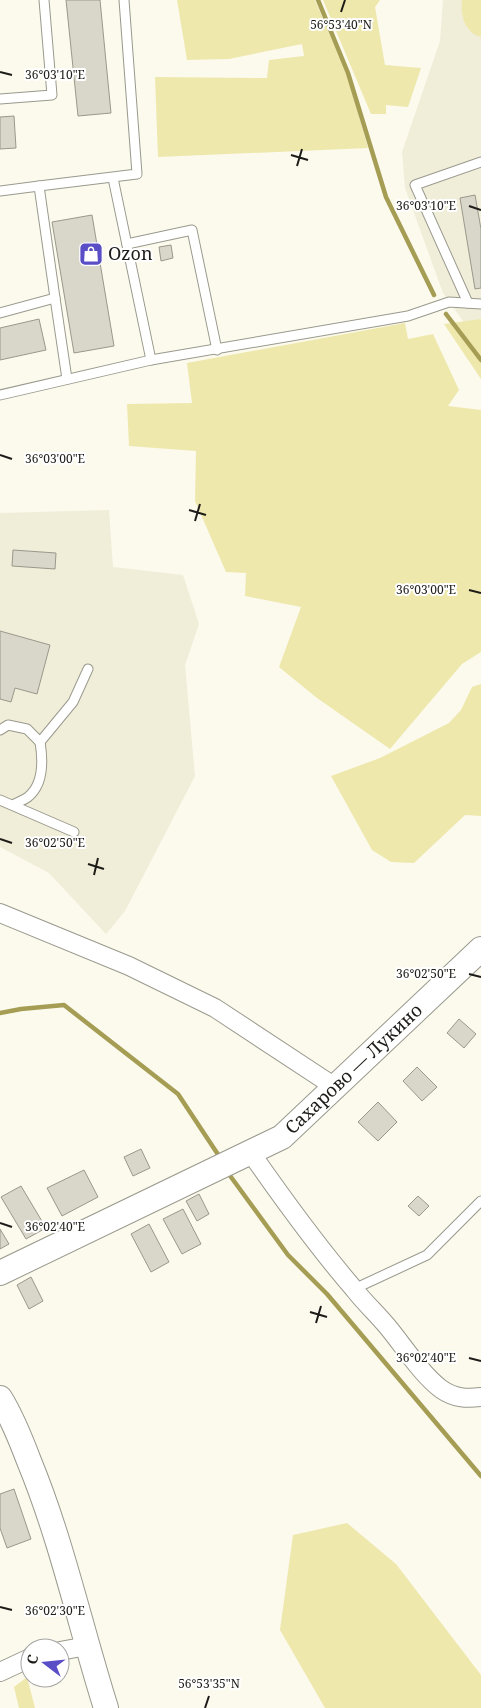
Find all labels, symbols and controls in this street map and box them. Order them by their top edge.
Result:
text: 56°53'40"N [310,16,372,33]
text: 36°03'10"E [25,66,85,83]
text: 36°03'10"E [396,197,456,214]
shop icon: Ozon [78,241,104,267]
place label: Ozon [108,241,153,265]
text: 36°03'00"E [25,450,85,467]
text: 36°03'00"E [396,581,456,598]
text: 36°02'50"E [25,834,85,851]
text: 36°02'50"E [396,965,456,982]
street label: Сахарово — Лукино [279,998,427,1139]
text: 36°02'40"E [25,1218,85,1235]
text: 36°02'40"E [396,1349,456,1366]
text: 36°02'30"E [25,1602,85,1619]
north arrow [20,1638,70,1688]
text: С [22,1652,42,1666]
text: 56°53'35"N [178,1675,240,1692]

